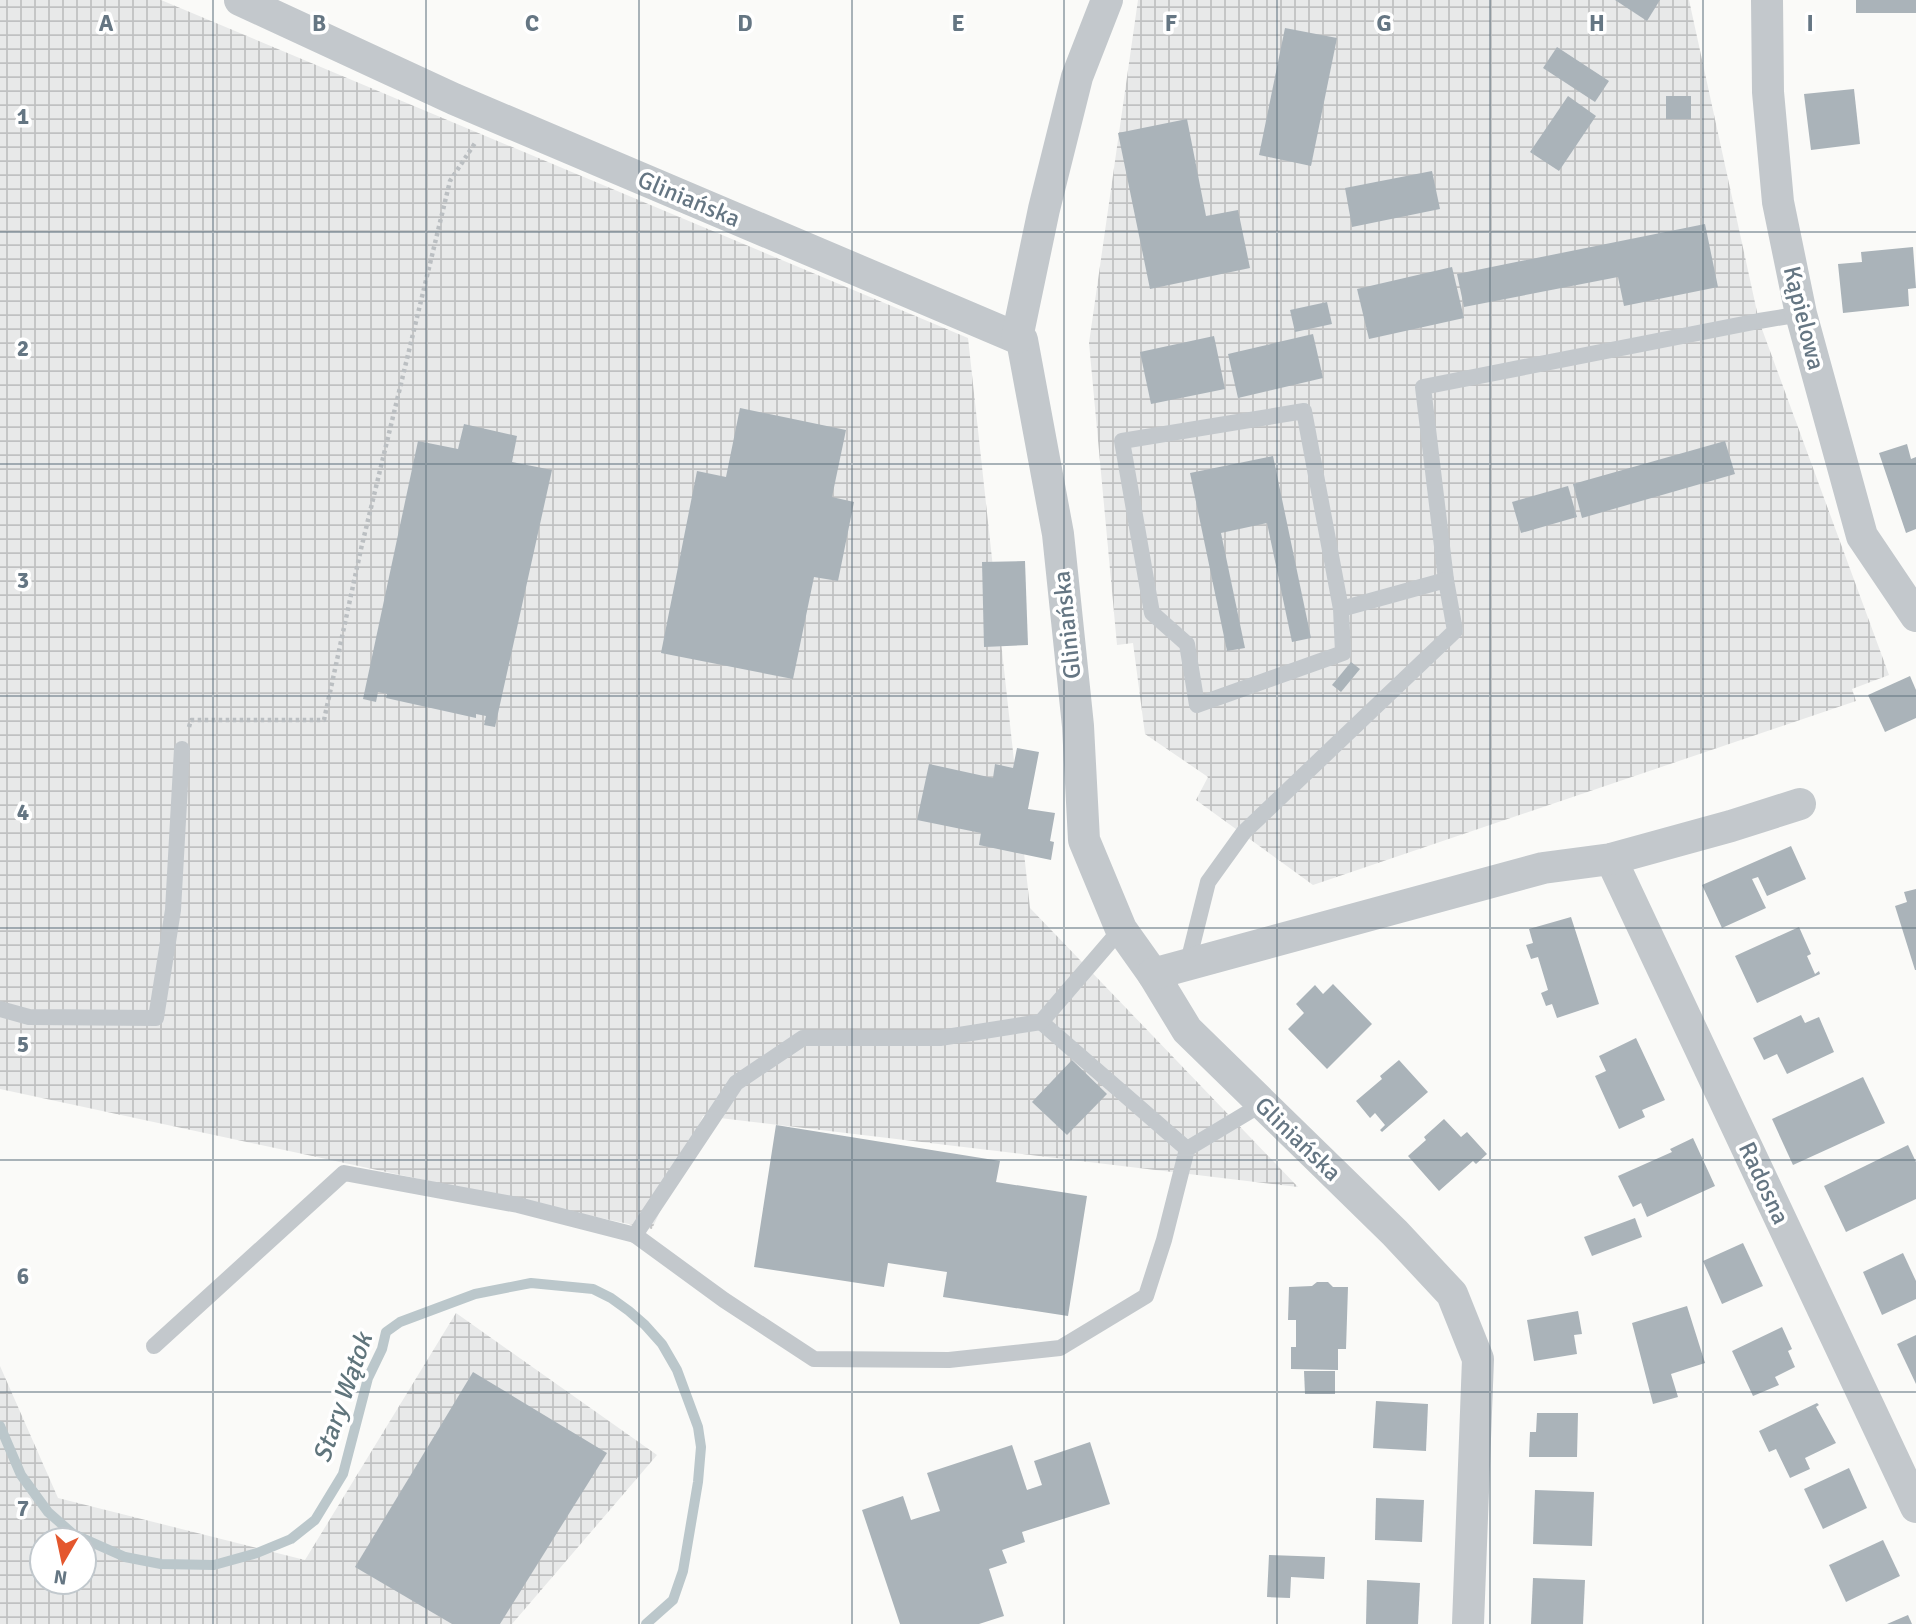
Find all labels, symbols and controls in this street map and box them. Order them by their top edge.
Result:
text: A [99,9,114,38]
text: B [312,9,326,38]
text: C [525,9,539,38]
text: D [737,9,753,38]
text: E [951,9,965,38]
text: F [1165,9,1177,38]
text: G [1376,9,1392,38]
text: H [1589,9,1605,38]
text: I [1806,9,1814,38]
text: 1 [17,102,29,131]
street label: Gliniańska [633,164,745,234]
street label: Kąpielowa [1777,263,1831,373]
text: 2 [17,334,29,363]
text: 3 [17,566,29,595]
street label: Gliniańska [1046,570,1088,680]
text: 4 [17,798,29,827]
text: 5 [17,1030,29,1059]
street label: Gliniańska [1249,1091,1347,1187]
street label: Radosna [1732,1137,1796,1229]
text: 6 [17,1262,29,1291]
water label: Stary Wątok [306,1327,381,1467]
text: 7 [17,1494,29,1523]
north arrow [28,1526,98,1596]
text: N [52,1564,69,1590]

